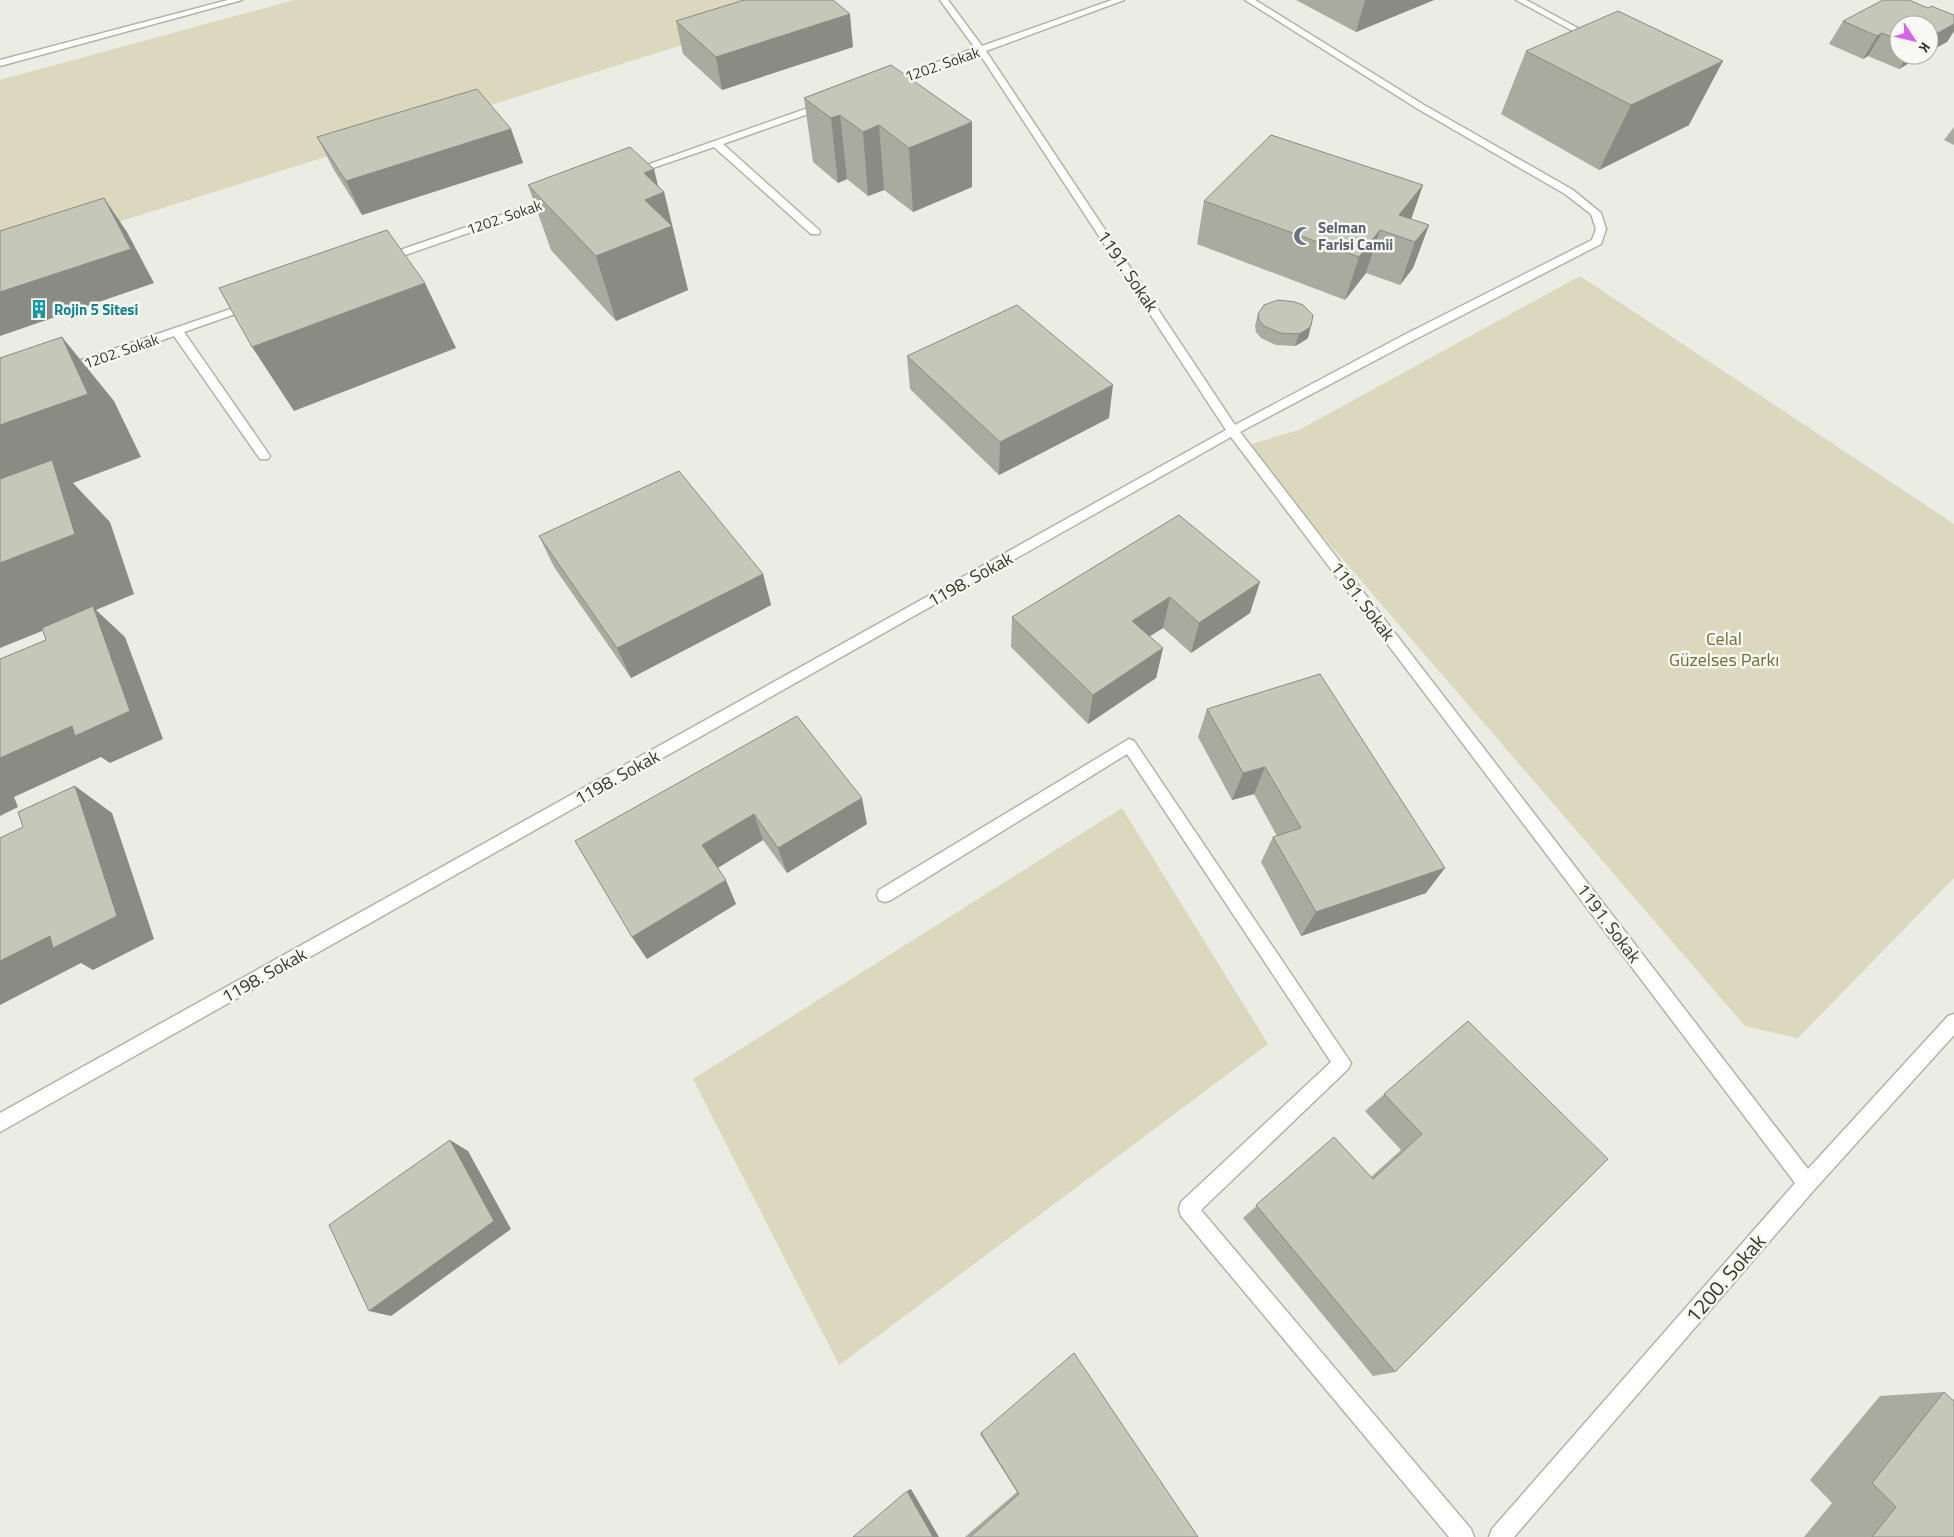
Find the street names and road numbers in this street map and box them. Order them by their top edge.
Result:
street label: 1202. Sokak [901,40,983,88]
street label: 1202. Sokak [463,193,545,241]
street label: 1191. Sokak [1091,225,1166,318]
street label: 1202. Sokak [80,327,162,375]
street label: 1198. Sokak [923,544,1018,614]
street label: 1191. Sokak [1324,555,1402,647]
street label: 1198. Sokak [570,742,665,812]
street label: 1191. Sokak [1570,877,1648,969]
street label: 1198. Sokak [217,940,312,1010]
street label: 1200. Sokak [1677,1226,1773,1330]

